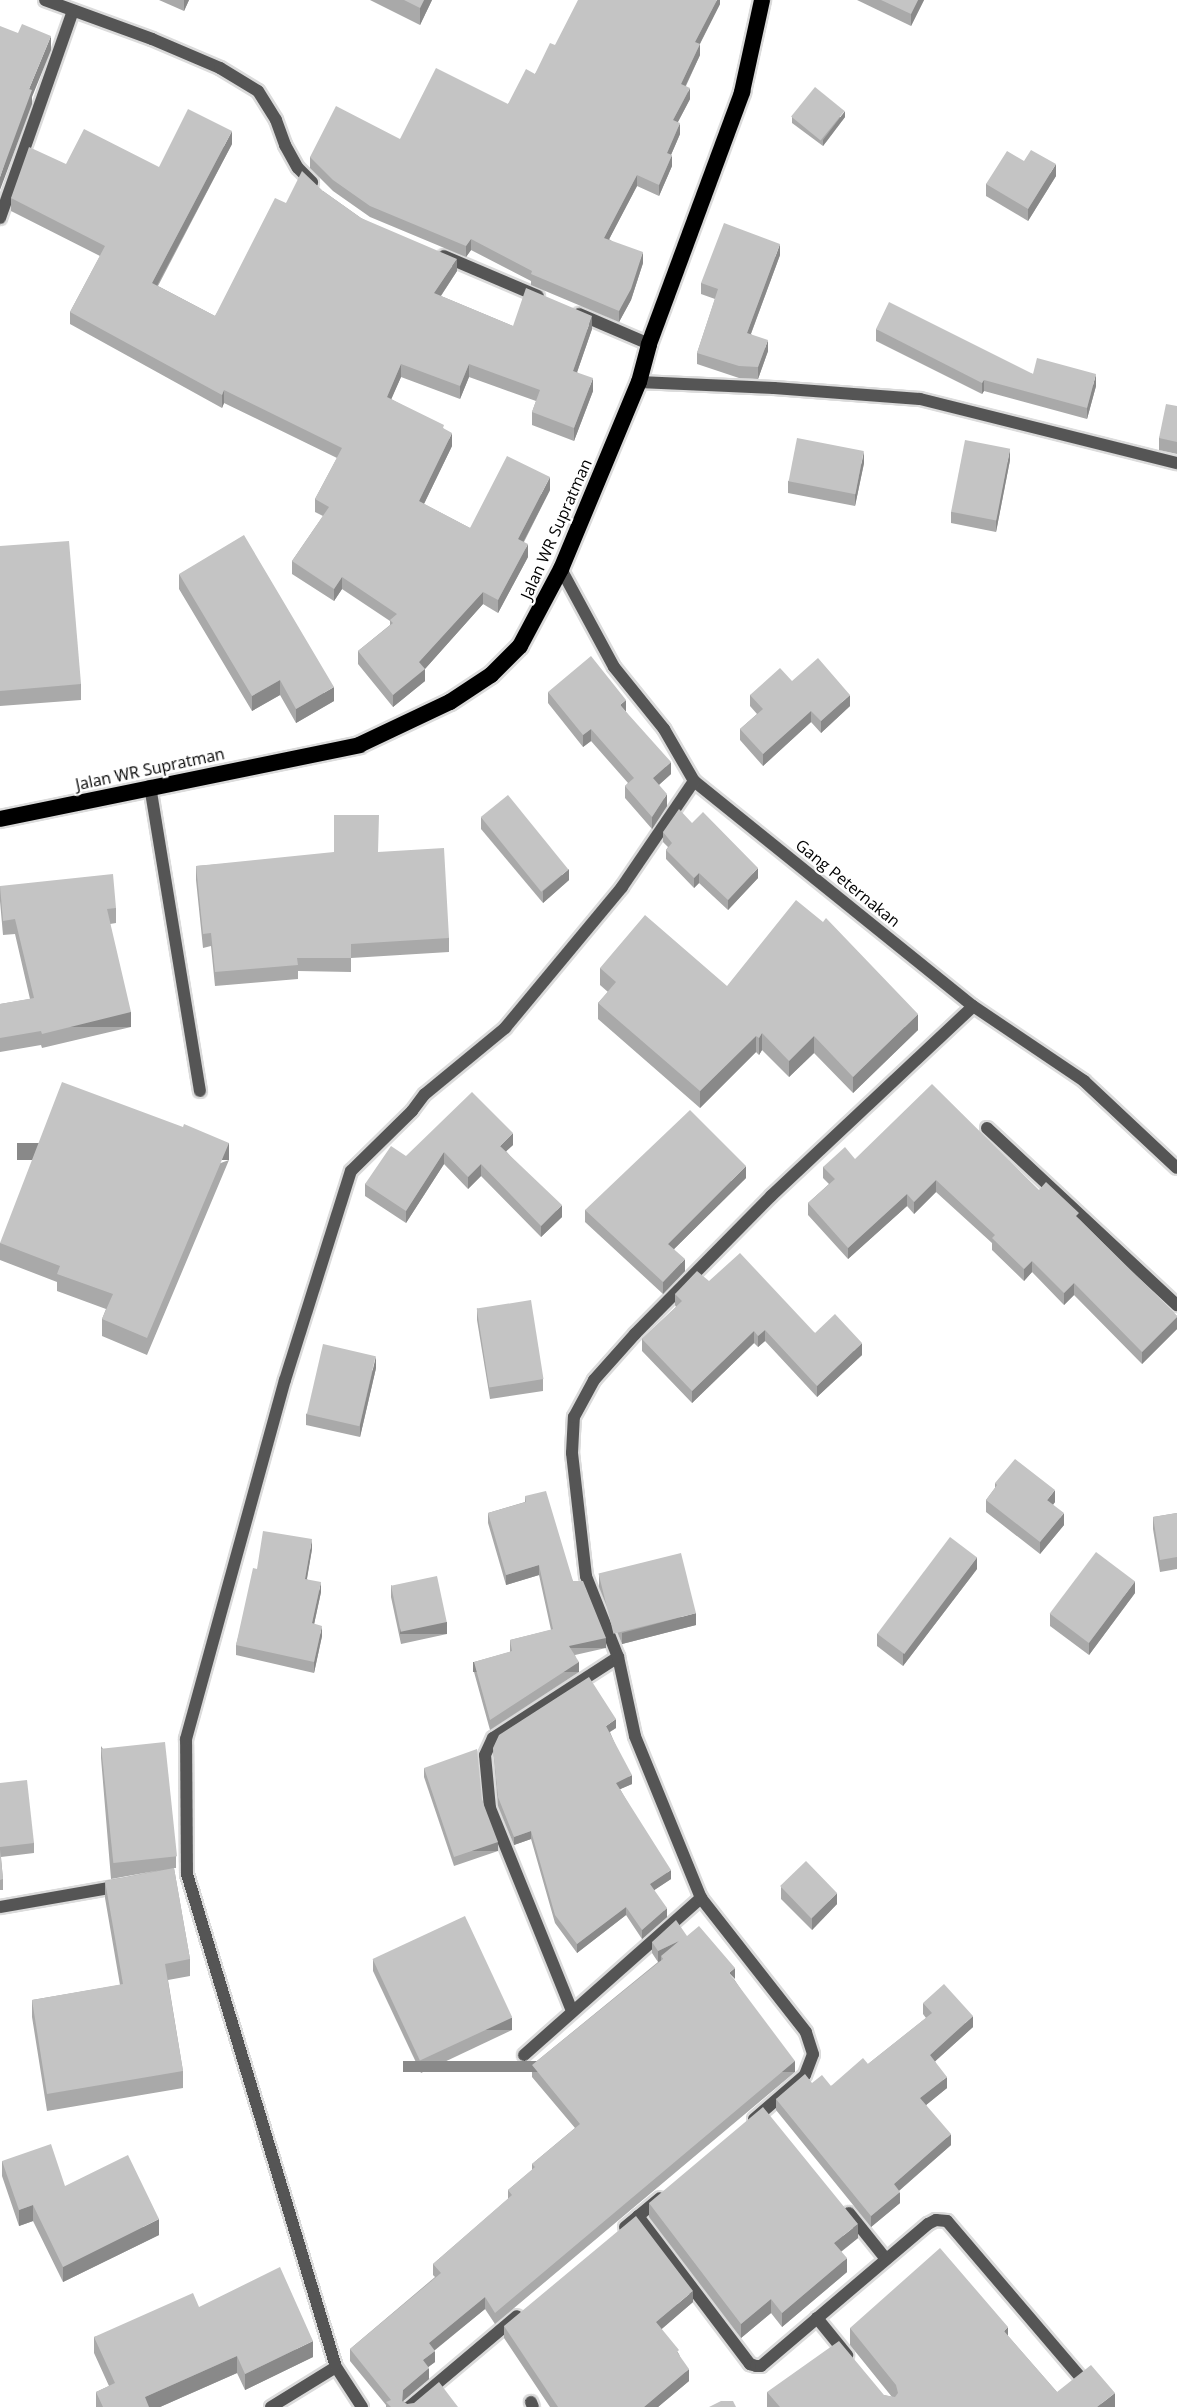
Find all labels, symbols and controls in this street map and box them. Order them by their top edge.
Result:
street label: Jalan WR Supratman [516,456,596,602]
street label: Jalan WR Supratman [74,744,226,794]
street label: Gang Peternakan [792,835,904,931]

